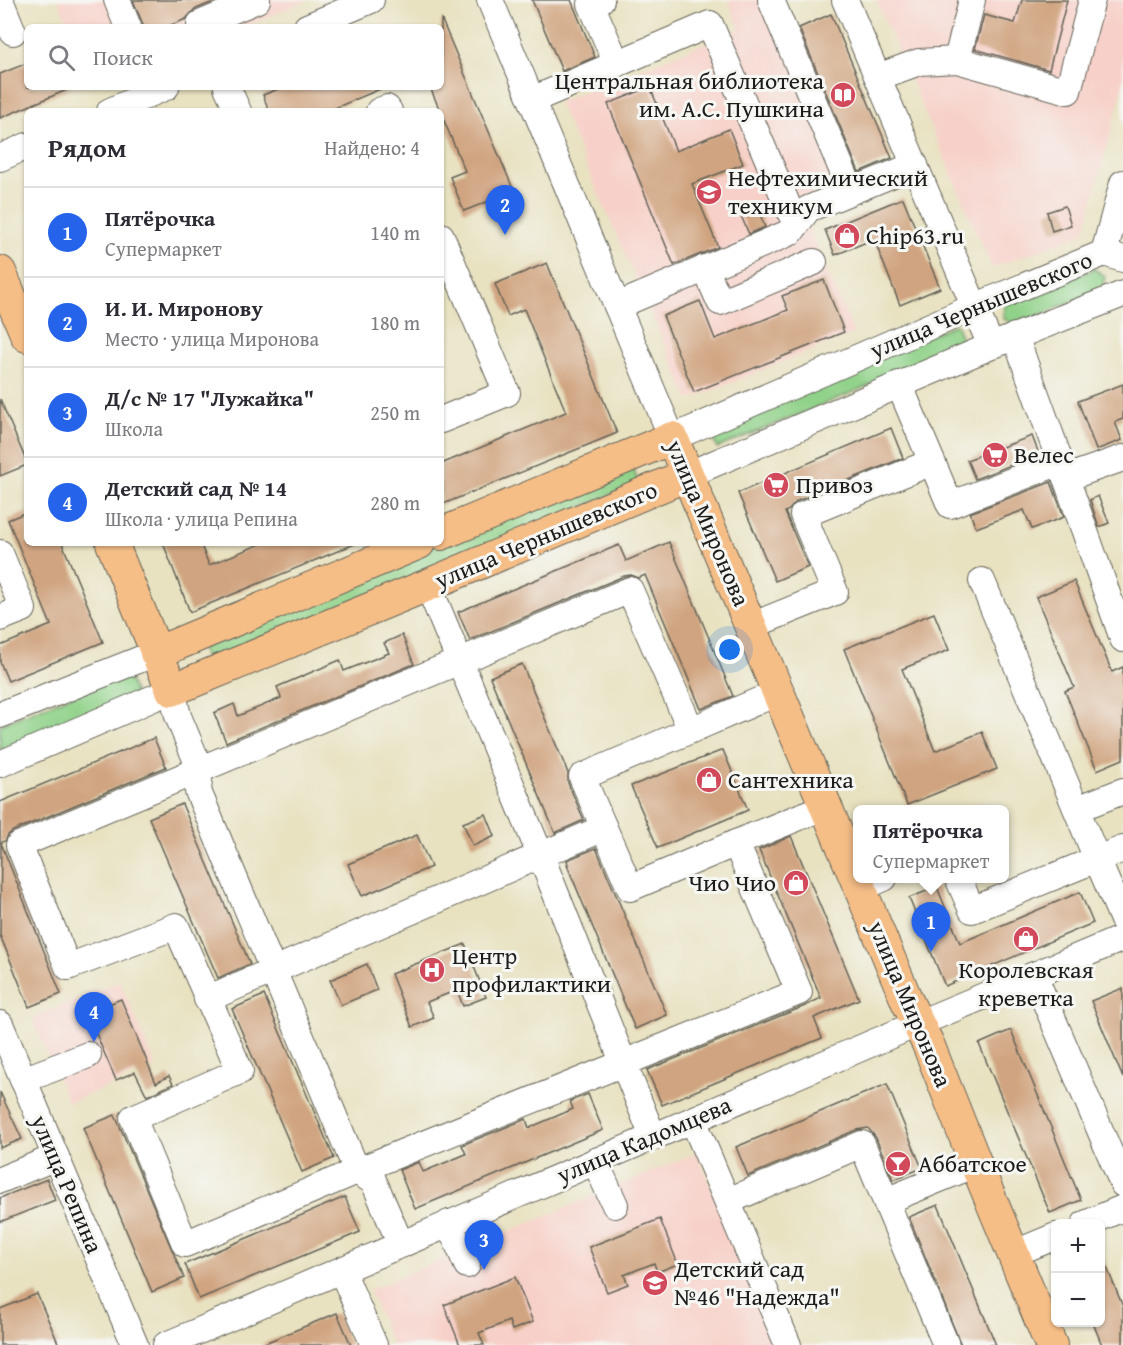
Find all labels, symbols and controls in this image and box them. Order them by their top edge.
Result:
search box [24,24,444,90]
icon: search [45,41,78,74]
text: Поиск [93,41,153,73]
place label: Центральная библиотека им. А.С. Пушкина [555,63,825,126]
library icon: Центральная библиотека им. А.С. Пушкина [828,80,858,110]
text: Рядом [48,128,126,167]
text: Найдено: 4 [324,133,420,162]
place label: Нефтехимический техникум [728,160,928,223]
school or university icon: Нефтехимический техникум [694,177,724,207]
pin: 2 [486,186,524,235]
text: Пятёрочка [105,202,215,234]
text: 1 [62,218,73,247]
text: 140 m [370,218,420,247]
place label: Chip63.ru [866,218,964,253]
shop icon: Chip63.ru [832,221,862,251]
text: Супермаркет [105,234,222,263]
street label: улица Чернышевского [863,242,1097,368]
text: И. И. Миронову [105,292,263,324]
text: 2 [62,308,73,337]
text: 180 m [370,308,420,337]
text: Место · улица Миронова [105,324,319,353]
text: Д/с № 17 "Лужайка" [105,382,314,414]
text: 3 [62,398,73,427]
text: 250 m [370,398,420,427]
text: Школа [105,414,163,443]
street label: улица Миронова [657,433,760,612]
place label: Велес [1014,437,1074,472]
supermarket icon: Велес [980,440,1010,470]
place label: Привоз [796,467,873,502]
supermarket icon: Привоз [761,470,791,500]
text: Детский сад № 14 [105,472,287,504]
street label: улица Чернышевского [428,472,662,598]
text: 4 [62,488,73,517]
text: 280 m [370,488,420,517]
text: Школа · улица Репина [105,504,298,533]
your location [715,635,744,664]
place label: Сантехника [728,762,854,797]
shop icon: Сантехника [694,765,724,795]
popup [853,805,1009,883]
text: Пятёрочка [873,814,983,846]
text: Супермаркет [873,846,989,875]
place label: Чио Чио [688,865,776,900]
shop icon: Чио Чио [781,868,811,898]
pin: 1 [912,902,950,952]
street label: улица Миронова [859,914,962,1093]
shop icon: Королевская креветка [1011,924,1041,954]
place label: Центр профилактики [452,938,611,1001]
place label: Королевская креветка [958,952,1094,1015]
hospital icon: Центр профилактики [417,955,447,985]
pin: 4 [74,992,113,1042]
street label: улица Кадомцева [550,1087,737,1193]
street label: улица Репина [22,1108,113,1259]
place label: Аббатское [918,1146,1027,1181]
bar icon: Аббатское [883,1149,913,1179]
map controls [1051,1219,1105,1327]
button: + [1051,1219,1105,1273]
pin: 3 [464,1220,504,1270]
place label: Детский сад №46 "Надежда" [673,1251,840,1314]
school or university icon: Детский сад №46 "Надежда" [640,1268,670,1298]
button: − [1051,1273,1105,1327]

